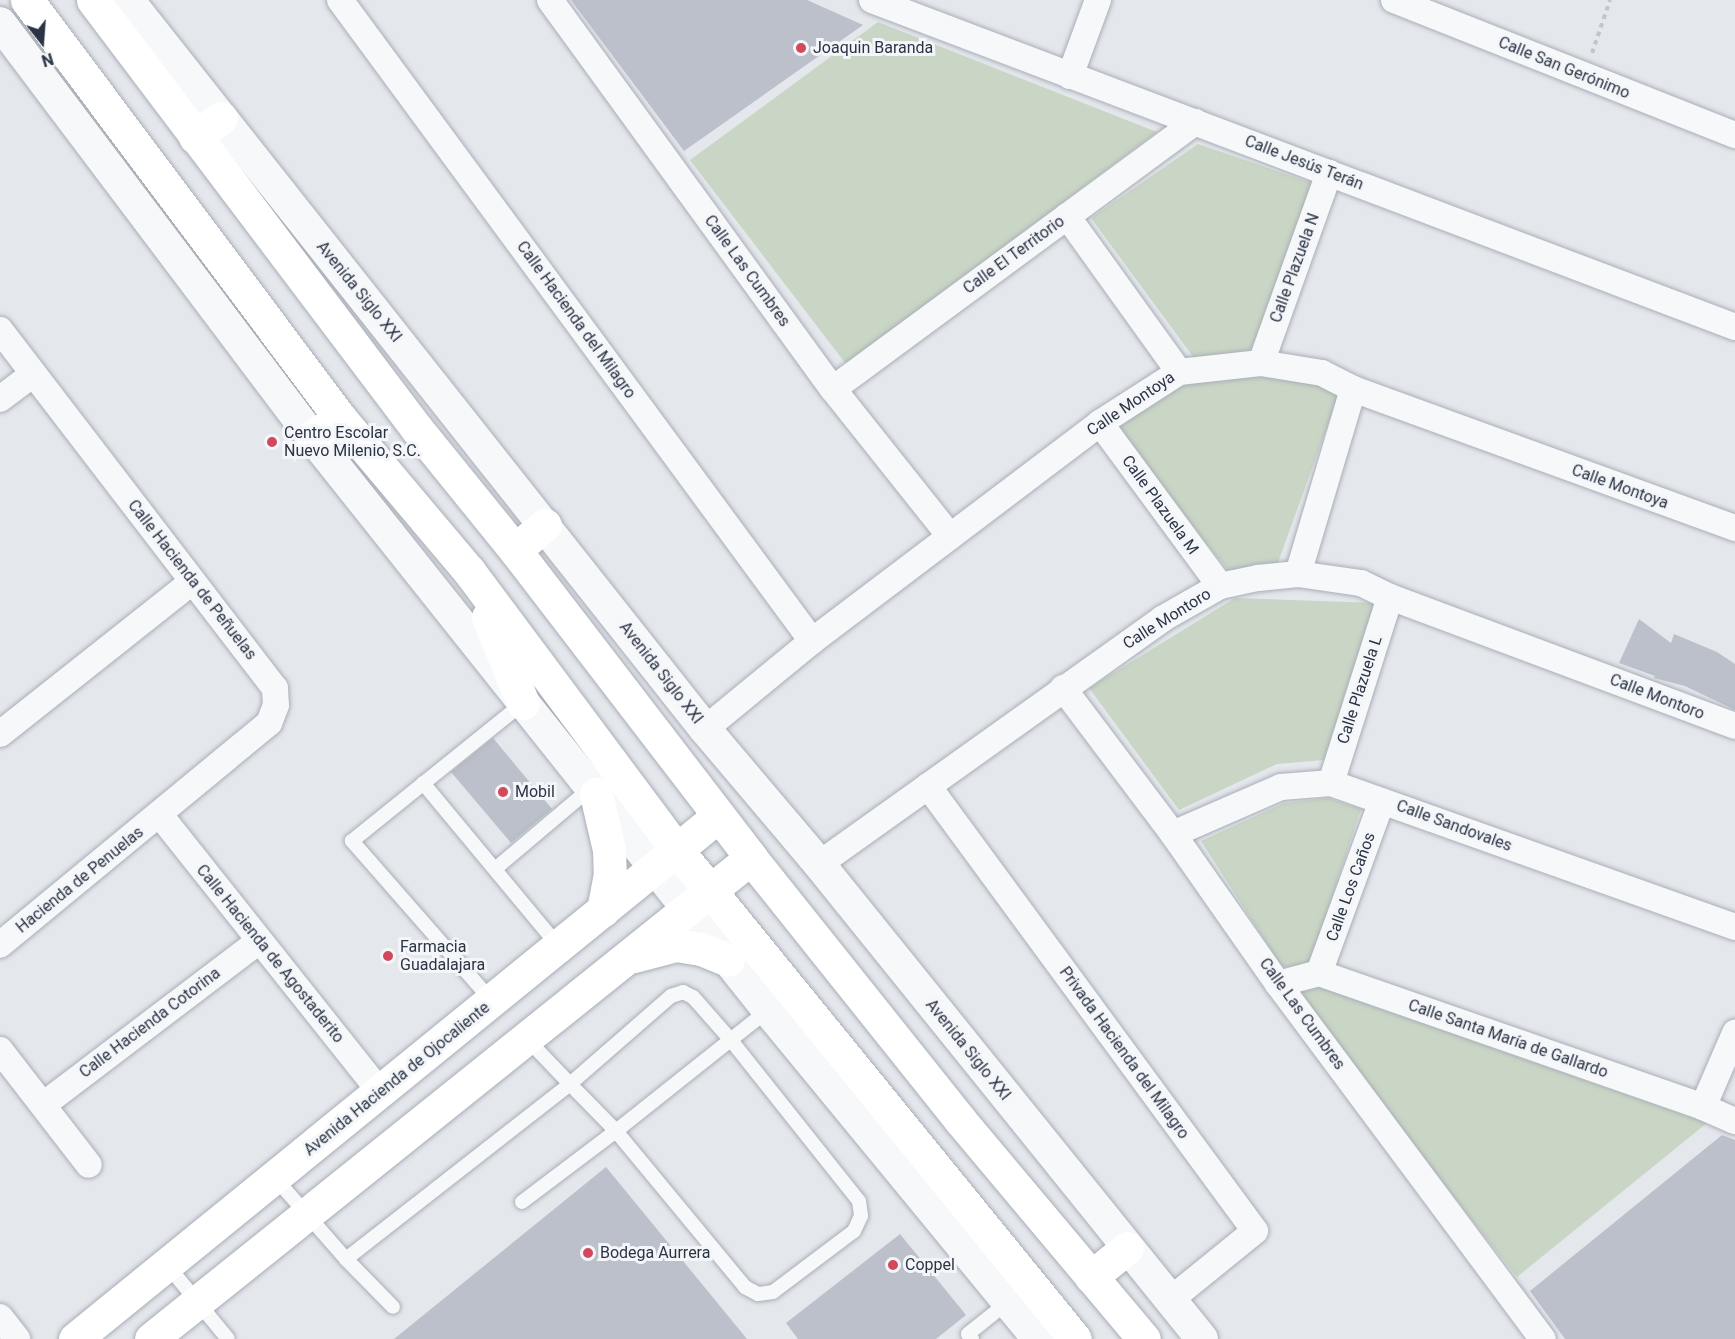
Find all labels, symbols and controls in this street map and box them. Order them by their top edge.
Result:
north arrow [12,12,72,72]
street label: Calle San Gerónimo [1495,33,1633,103]
place label: Joaquin Baranda [813,38,933,58]
marker: Joaquin Baranda [794,41,808,55]
text: N [39,49,56,70]
street label: Calle Jesús Terán [1242,131,1366,195]
street label: Calle Las Cumbres [700,211,794,331]
street label: Calle Plazuela N [1266,211,1324,325]
street label: Calle El Territorio [959,212,1069,298]
street label: Avenida Siglo XXI [312,238,406,346]
street label: Calle Hacienda del Milagro [512,238,640,402]
street label: Calle Montoya [1084,368,1178,440]
place label: Centro Escolar Nuevo Milenio, S.C. [284,423,421,461]
marker: Centro Escolar Nuevo Milenio, S.C. [265,435,279,449]
street label: Calle Plazuela M [1118,452,1202,558]
street label: Calle Montoya [1569,461,1671,513]
street label: Calle Hacienda de Peñuelas [124,496,260,664]
street label: Calle Montoro [1120,584,1214,654]
street label: Avenida Siglo XXI [615,618,707,728]
street label: Calle Plazuela L [1333,634,1387,746]
street label: Calle Montoro [1607,670,1707,724]
place label: Mobil [515,782,555,802]
marker: Mobil [496,785,510,799]
street label: Calle Sandovales [1394,796,1514,856]
street label: Hacienda de Penuelas [12,823,148,937]
street label: Calle Los Caños [1322,830,1380,944]
street label: Calle Hacienda de Agostaderito [192,861,348,1047]
place label: Farmacia Guadalajara [400,937,485,975]
marker: Farmacia Guadalajara [381,949,395,963]
street label: Calle Las Cumbres [1255,954,1349,1074]
street label: Privada Hacienda del Milagro [1055,963,1193,1143]
street label: Calle Hacienda Cotorina [76,964,224,1082]
street label: Avenida Siglo XXI [921,996,1015,1104]
street label: Calle Santa María de Gallardo [1406,996,1610,1082]
street label: Avenida Hacienda de Ojocaliente [300,998,494,1160]
place label: Bodega Aurrera [600,1243,710,1263]
marker: Bodega Aurrera [581,1246,595,1260]
place label: Coppel [905,1255,955,1275]
marker: Coppel [886,1258,900,1272]

